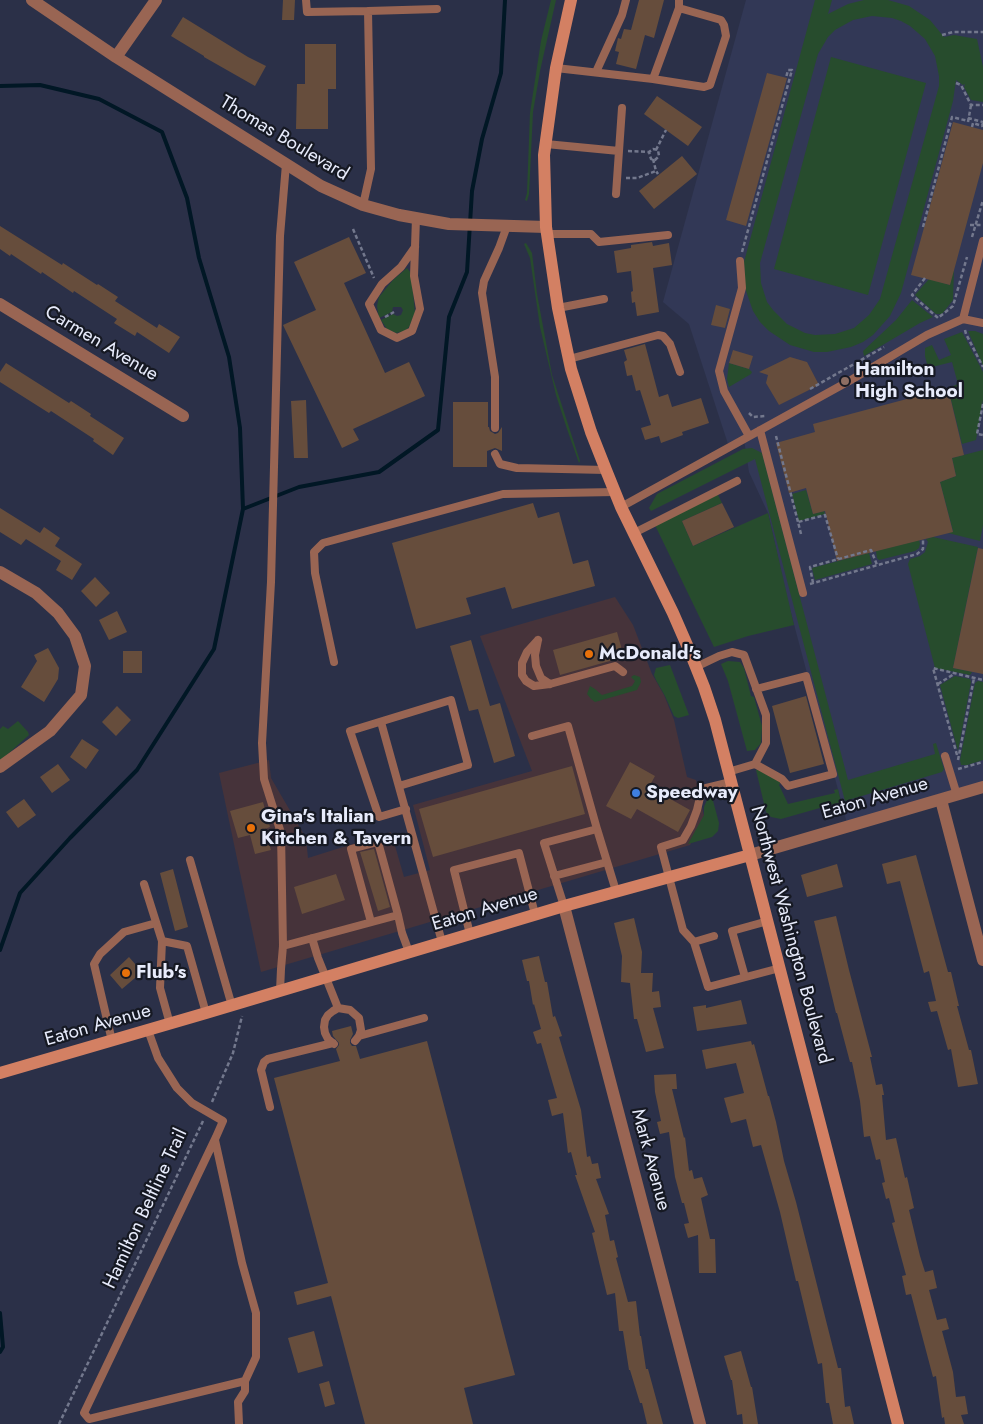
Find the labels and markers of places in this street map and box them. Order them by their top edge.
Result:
place label: Hamilton High School [855,359,963,403]
marker: Hamilton High School [839,375,851,387]
place label: McDonald's [599,643,701,665]
marker: McDonald's [583,648,595,660]
place label: Speedway [646,782,738,804]
marker: Speedway [630,787,642,799]
place label: Gina's Italian Kitchen & Tavern [261,806,412,850]
marker: Gina's Italian Kitchen & Tavern [245,822,257,834]
place label: Flub's [136,962,186,984]
marker: Flub's [120,967,132,979]

